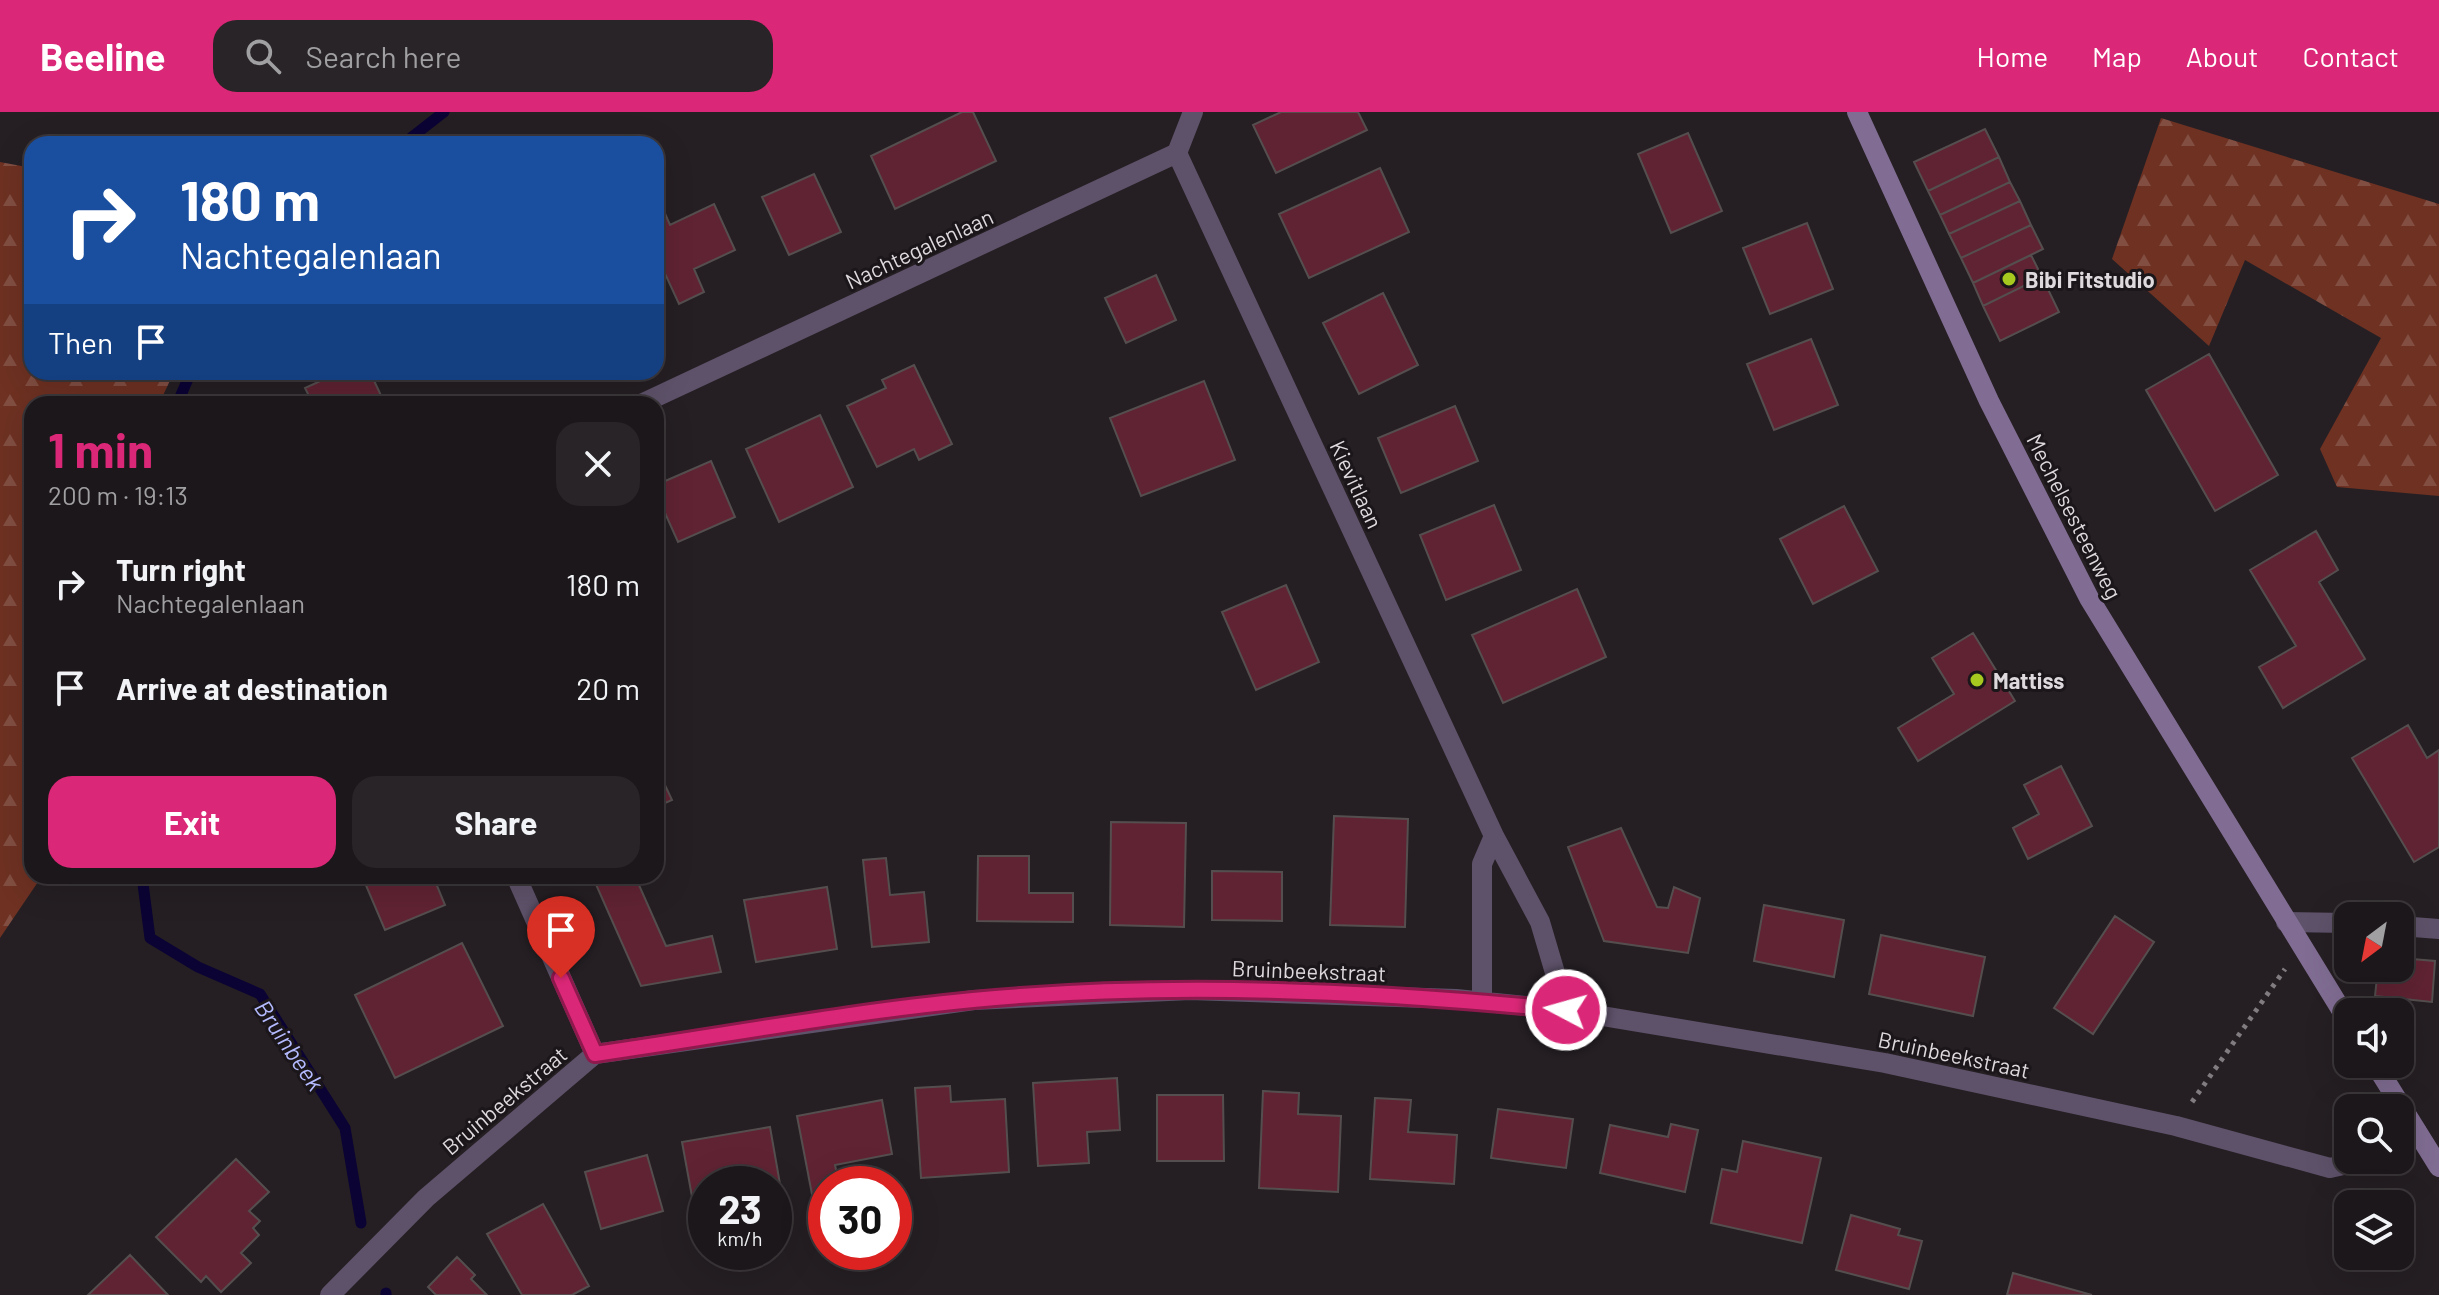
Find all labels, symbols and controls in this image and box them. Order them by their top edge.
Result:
search box [213,20,773,92]
text: Beeline [40,33,165,79]
icon: search [241,34,285,78]
text: Search here [305,38,461,74]
text: Home [1977,39,2048,73]
text: Map [2092,39,2142,73]
text: About [2186,39,2258,73]
text: Contact [2302,39,2399,73]
text: 180 m [180,165,320,232]
icon: right [48,168,152,272]
street label: Nachtegalenlaan [841,202,997,294]
text: Nachtegalenlaan [180,233,442,276]
place label: Bibi Fitstudio [2025,266,2155,292]
marker: Bibi Fitstudio [2000,270,2018,288]
icon: arrive [129,320,173,364]
text: Then [48,324,113,360]
text: 1 min [48,420,153,478]
button: close [556,422,640,506]
street label: Mechelsesteenweg [2022,429,2128,603]
street label: Kievitlaan [1325,436,1389,532]
text: 200 m · 19:13 [48,479,188,510]
text: Turn right [116,551,246,587]
icon: right [48,562,92,606]
text: 180 m [566,566,640,602]
text: Nachtegalenlaan [116,587,305,618]
icon: arrive [48,666,92,710]
place label: Mattiss [1993,667,2064,693]
text: Arrive at destination [116,670,388,706]
text: 20 m [576,670,640,706]
marker: Mattiss [1968,671,1986,689]
button: Exit [48,776,336,868]
button: Share [352,776,640,868]
pin [527,896,595,978]
north arrow [2334,902,2414,982]
map controls [2334,902,2414,1270]
icon: arrive [539,908,583,952]
street label: Bruinbeekstraat [1231,954,1387,986]
position arrow [1524,968,1608,1052]
water label: Bruinbeek [249,994,331,1096]
button: sound [2334,998,2414,1078]
street label: Bruinbeekstraat [1876,1025,2032,1083]
street label: Bruinbeekstraat [437,1040,571,1160]
button: search [2334,1094,2414,1174]
speed limit sign: 30 [808,1166,912,1270]
text: 23 [718,1184,762,1232]
button: layers [2334,1190,2414,1270]
text: km/h [717,1226,763,1250]

